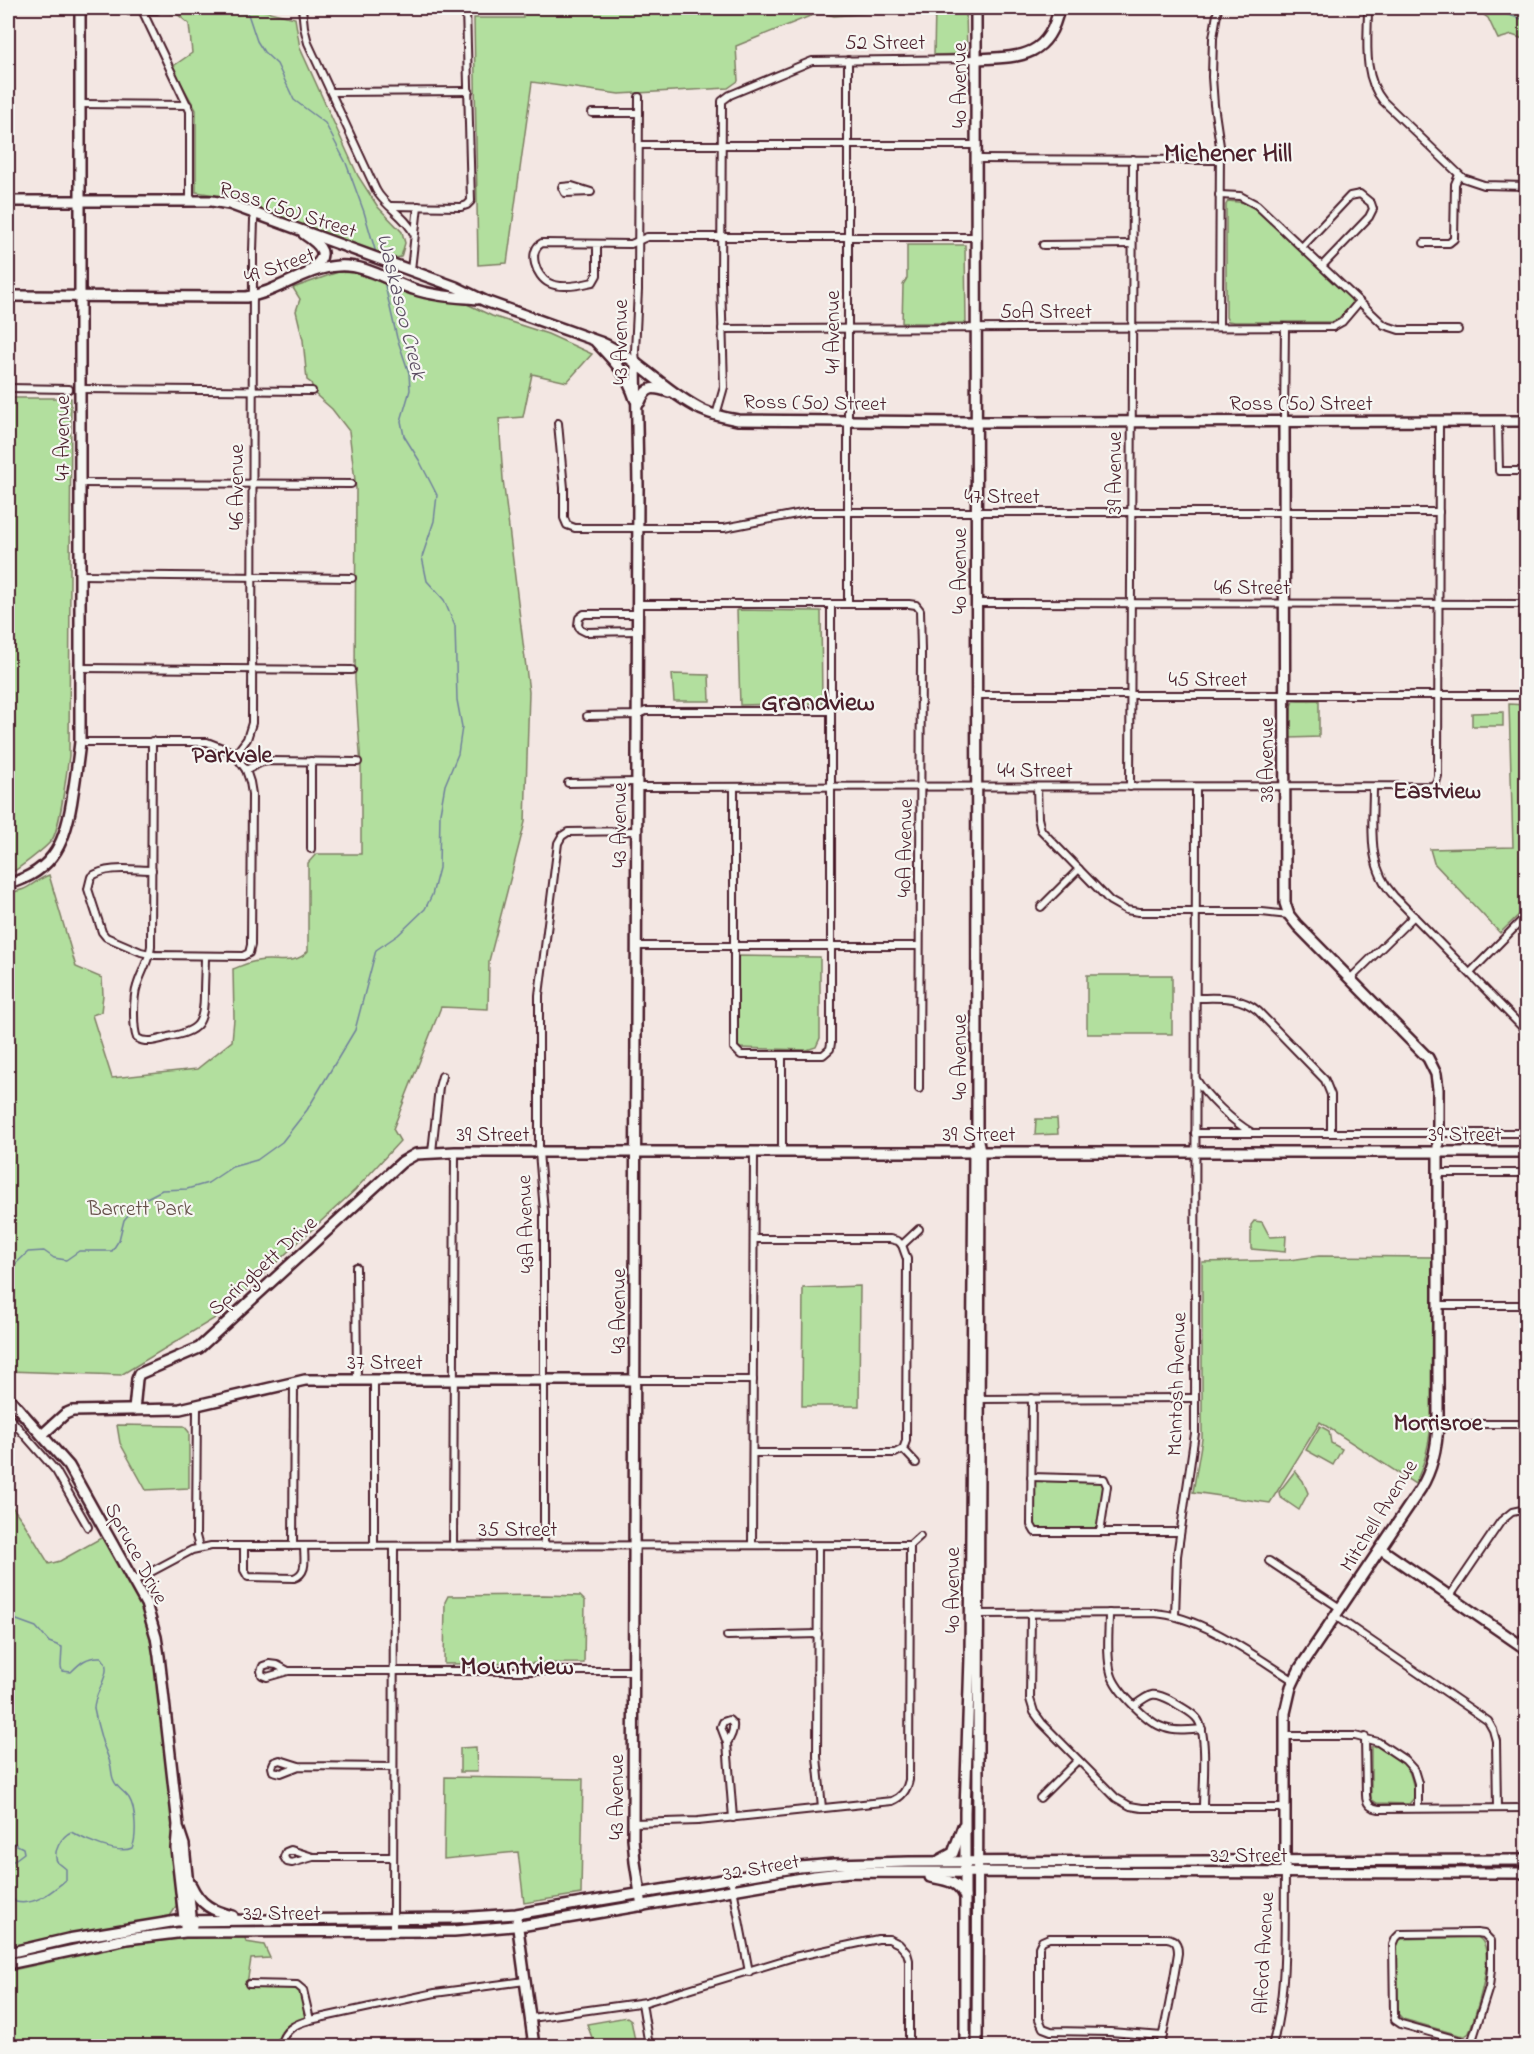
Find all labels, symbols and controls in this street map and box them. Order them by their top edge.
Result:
street label: 52 Street [845,29,925,59]
street label: 40 Avenue [946,42,976,128]
district label: Michener Hill [1164,135,1292,174]
street label: Ross (50) Street [215,174,360,247]
water label: Waskasoo Creek [366,230,434,384]
street label: 49 Street [240,241,319,293]
street label: 41 Avenue [819,290,849,374]
street label: 50A Street [1000,298,1092,328]
street label: 43 Avenue [607,299,637,385]
street label: Ross (50) Street [743,388,887,420]
street label: Ross (50) Street [1229,390,1373,420]
street label: 47 Avenue [49,395,79,481]
street label: 39 Avenue [1101,431,1131,515]
street label: 46 Avenue [223,443,253,530]
street label: 47 Street [964,483,1040,513]
street label: 40 Avenue [946,528,976,614]
street label: 46 Street [1214,574,1290,604]
street label: 45 Street [1169,666,1247,696]
district label: Grandview [761,684,875,723]
street label: 38 Avenue [1253,717,1283,802]
district label: Parkvale [192,739,273,774]
street label: 44 Street [997,757,1073,787]
district label: Eastview [1393,775,1481,810]
street label: 43 Avenue [606,782,636,868]
street label: 40A Avenue [890,798,922,898]
street label: 40 Avenue [946,1014,976,1100]
street label: 39 Street [456,1121,530,1151]
street label: 39 Street [942,1121,1016,1151]
street label: 39 Street [1428,1121,1502,1151]
street label: 43A Avenue [510,1174,544,1274]
park label: Barrett Park [86,1195,193,1225]
street label: Springbett Drive [202,1209,326,1325]
street label: 43 Avenue [605,1268,635,1354]
street label: McIntosh Avenue [1160,1311,1196,1457]
street label: 37 Street [347,1349,423,1379]
district label: Morrisroe [1393,1407,1484,1442]
street label: Mitchell Avenue [1333,1454,1426,1578]
street label: Spruce Drive [96,1498,175,1611]
street label: 35 Street [479,1516,557,1546]
street label: 40 Avenue [939,1547,969,1633]
district label: Mountview [460,1648,574,1687]
street label: 43 Avenue [603,1754,633,1840]
street label: 32 Street [1210,1842,1288,1872]
street label: 32 Street [721,1847,802,1890]
street label: Alford Avenue [1247,1891,1283,2015]
street label: 32 Street [243,1900,321,1930]

